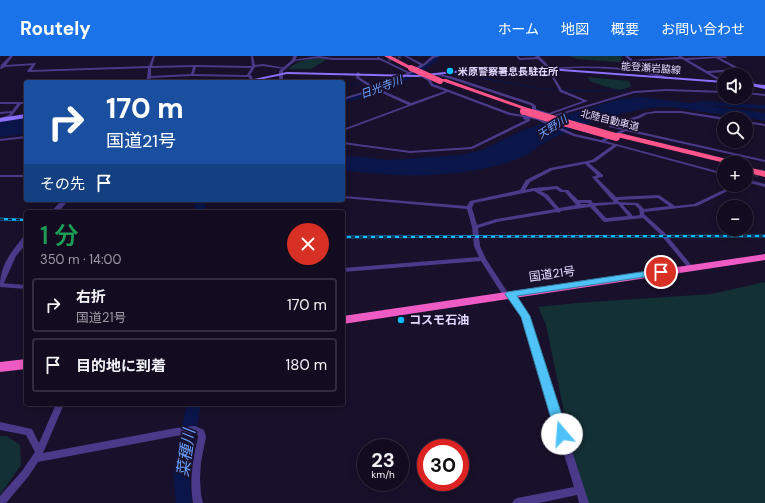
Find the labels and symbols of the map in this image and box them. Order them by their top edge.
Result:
street label: 能登瀬岩脇線 [621,59,681,77]
place label: 米原警察署息長駐在所 [458,65,558,78]
marker: 米原警察署息長駐在所 [445,66,455,76]
water label: 日光寺川 [358,72,405,101]
street label: 北陸自動車道 [579,106,641,134]
water label: 天野川 [534,112,570,142]
pin [644,255,678,289]
street label: 国道21号 [528,263,576,285]
place label: コスモ石油 [409,312,469,328]
marker: コスモ石油 [396,315,406,325]
position arrow [541,413,583,455]
water label: 菜種川 [172,426,200,478]
speed limit sign: 30 [417,439,469,491]

